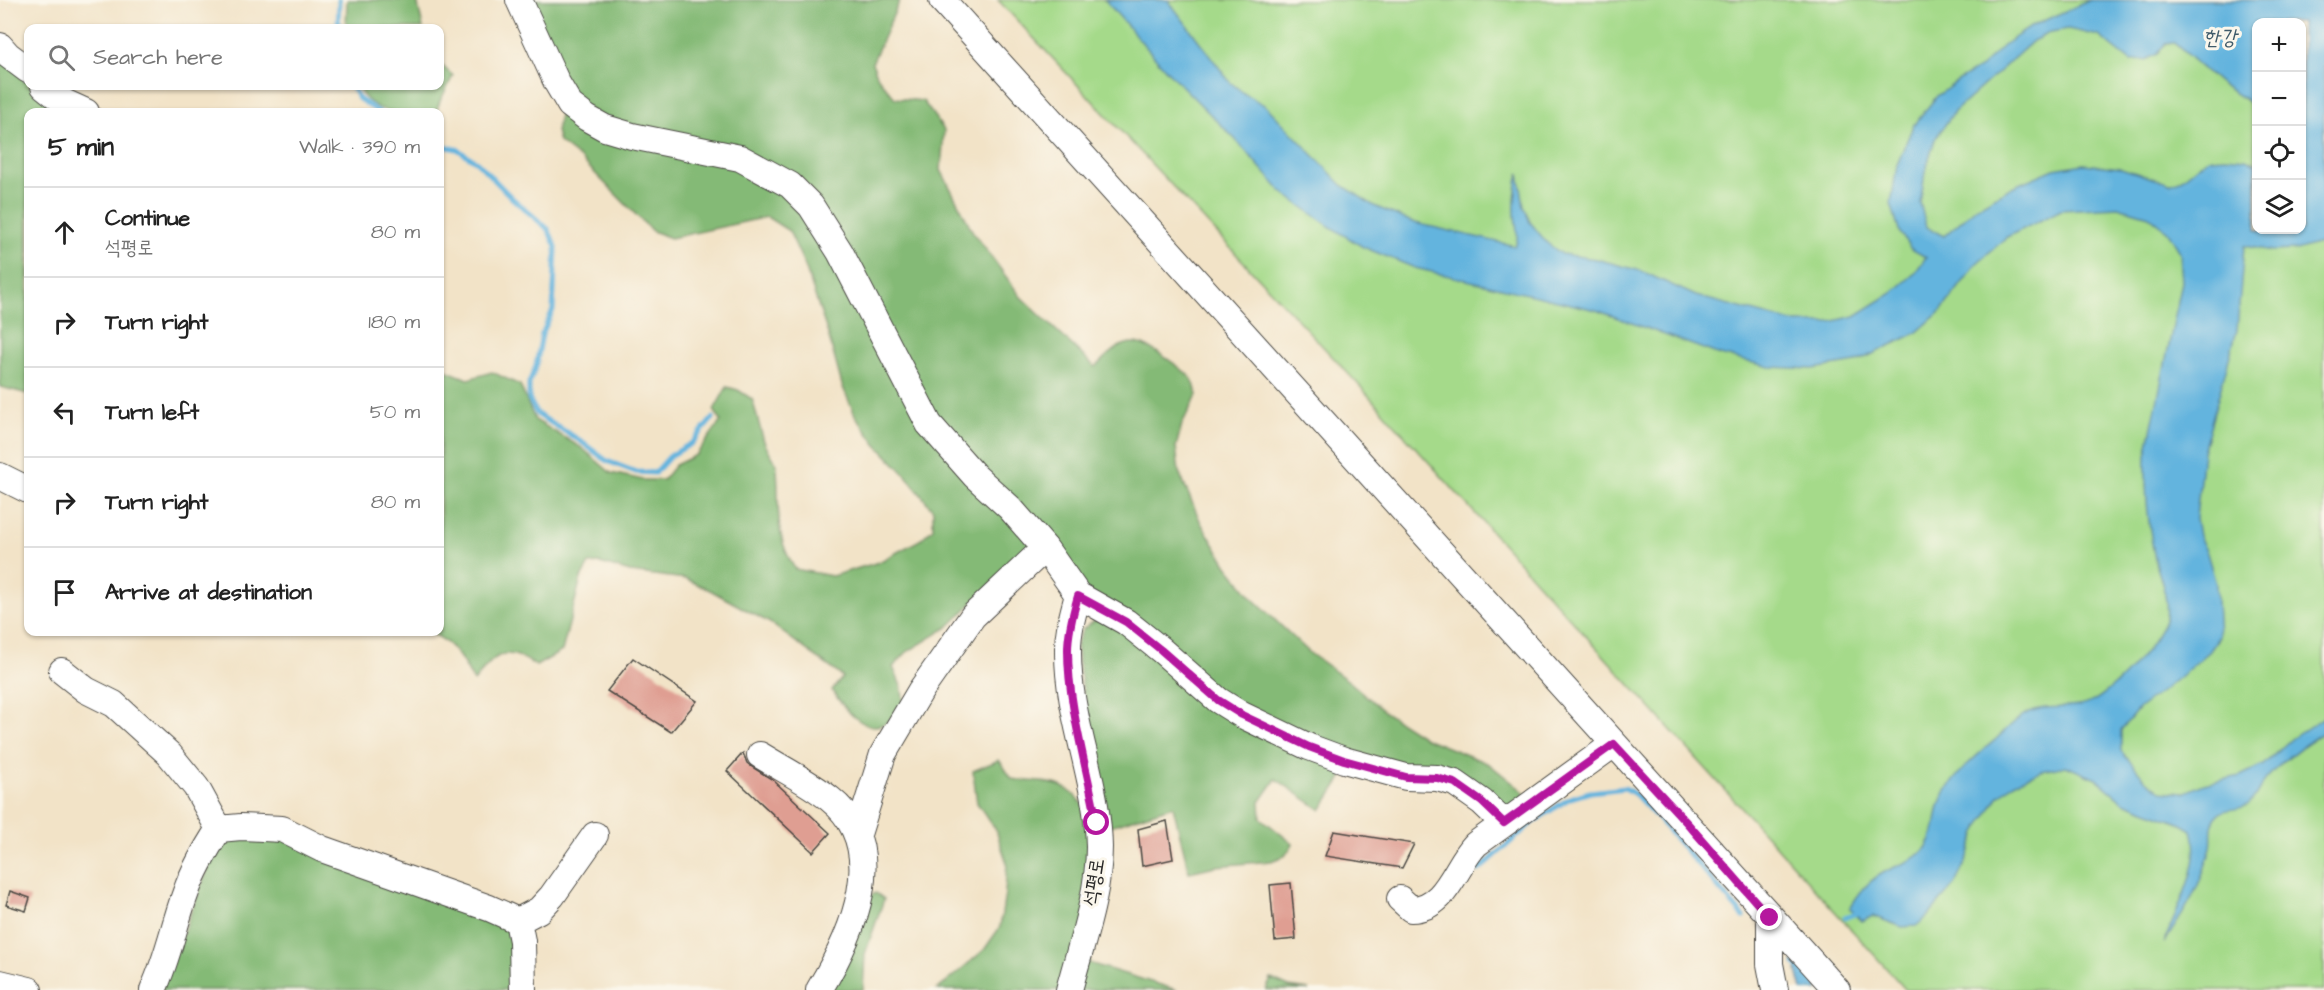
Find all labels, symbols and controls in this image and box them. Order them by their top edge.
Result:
map controls [2252,18,2306,234]
button: + [2252,18,2306,72]
water label: 한강 [2203,23,2239,52]
search box [24,24,444,90]
icon: search [45,41,78,74]
text: Search here [93,42,223,73]
button: − [2252,72,2306,126]
button: locate [2252,126,2306,180]
text: 5 min [48,129,114,165]
text: Walk · 390 m [299,133,420,161]
button: layers [2252,180,2306,234]
text: Continue [105,203,190,234]
icon: ahead [48,216,81,249]
text: 80 m [371,218,420,246]
text: 석평로 [105,234,153,262]
icon: right [48,306,81,339]
text: Turn right [105,307,208,338]
text: 180 m [368,308,420,336]
icon: left [48,396,81,429]
text: Turn left [105,397,199,428]
text: 50 m [370,398,420,426]
icon: right [48,486,81,519]
text: Turn right [105,487,208,518]
text: 80 m [371,488,420,516]
icon: arrive [48,576,81,609]
text: Arrive at destination [105,577,312,608]
route start [1083,809,1109,835]
street label: 석평로 [1076,856,1112,908]
route end [1756,904,1782,930]

